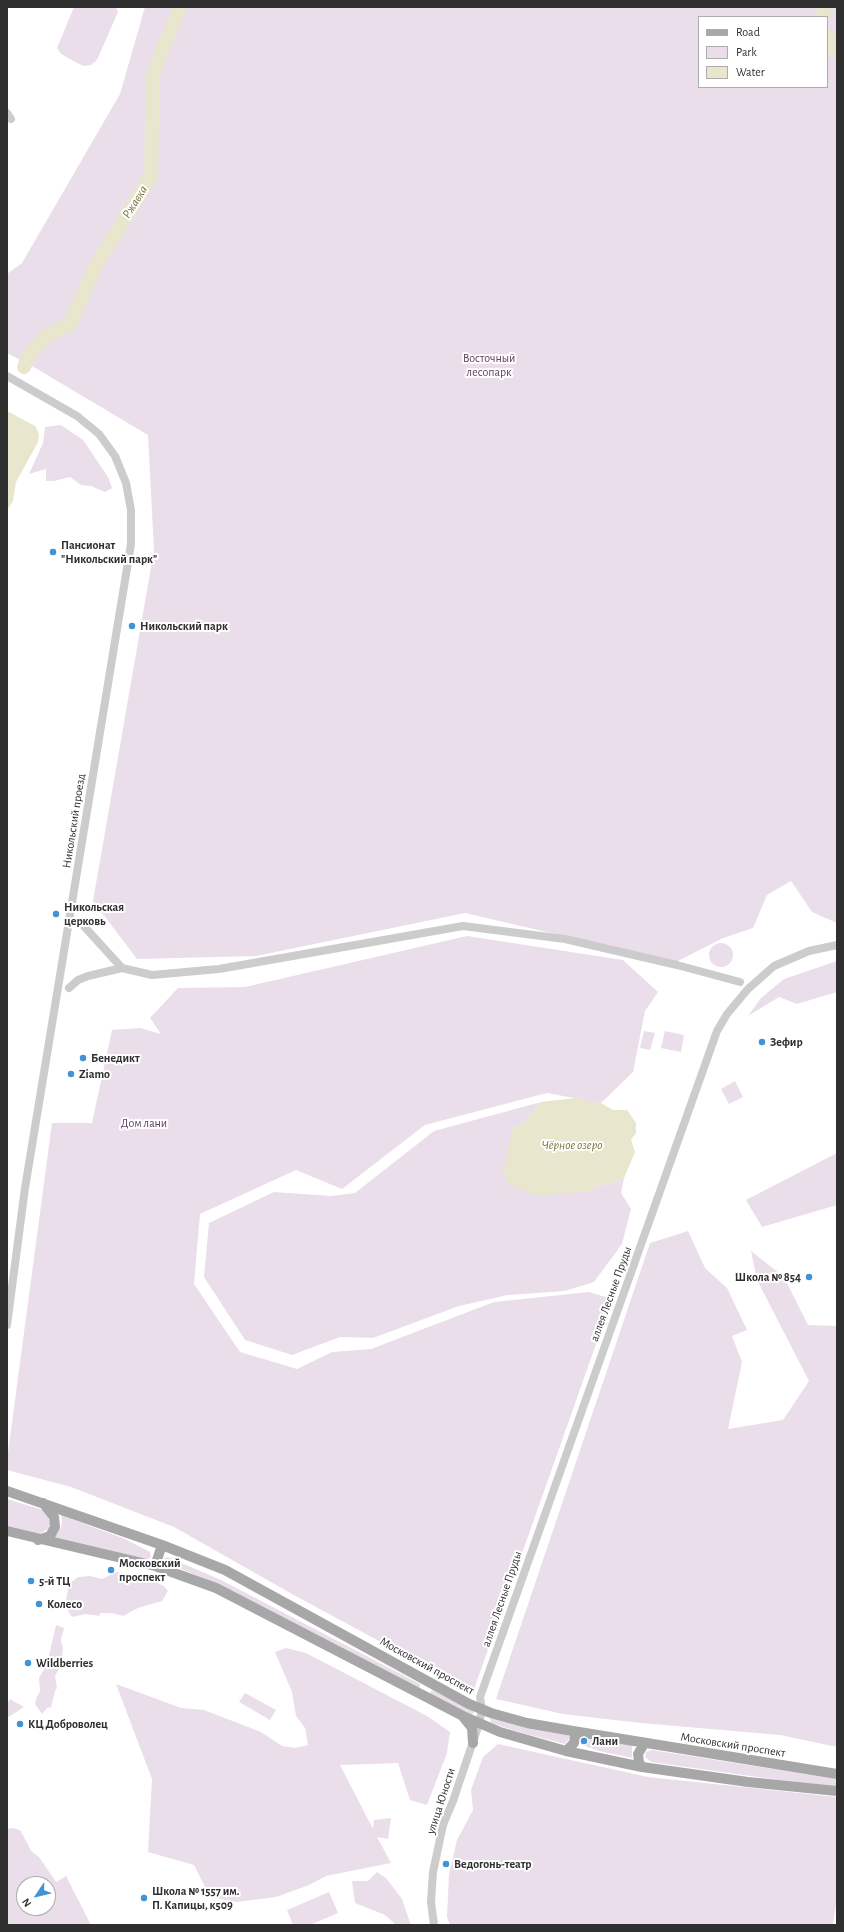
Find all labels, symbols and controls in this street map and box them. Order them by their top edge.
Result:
legend [698,16,828,88]
text: Road [736,26,760,38]
text: Park [736,46,757,58]
text: Water [736,66,765,78]
water label: Ржавка [119,183,151,221]
park label: Восточный лесопарк [463,351,515,379]
place label: Пансионат "Никольский парк" [61,538,157,566]
marker: Пансионат "Никольский парк" [48,547,58,557]
place label: Никольский парк [140,619,228,633]
marker: Никольский парк [127,621,137,631]
street label: Никольский проезд [59,773,89,869]
place label: Никольская церковь [64,900,124,928]
marker: Никольская церковь [51,909,61,919]
place label: Зефир [770,1035,803,1049]
marker: Зефир [757,1037,767,1047]
place label: Бенедикт [91,1051,140,1065]
marker: Бенедикт [78,1053,88,1063]
place label: Ziamo [79,1067,110,1081]
marker: Ziamo [66,1069,76,1079]
park label: Дом лани [121,1116,167,1130]
water label: Чёрное озеро [541,1137,603,1153]
street label: аллея Лесные Пруды [587,1245,635,1343]
place label: Школа № 854 [735,1270,801,1284]
marker: Школа № 854 [804,1272,814,1282]
street label: аллея Лесные Пруды [479,1549,525,1649]
place label: Московский проспект [119,1556,181,1584]
marker: Московский проспект [106,1565,116,1575]
place label: 5-й ТЦ [39,1574,71,1588]
marker: 5-й ТЦ [26,1576,36,1586]
place label: Колесо [47,1597,82,1611]
marker: Колесо [34,1599,44,1609]
street label: Московский проспект [377,1634,477,1698]
place label: Wildberries [36,1656,93,1670]
marker: Wildberries [23,1658,33,1668]
place label: КЦ Доброволец [28,1717,108,1731]
marker: КЦ Доброволец [15,1719,25,1729]
street label: Московский проспект [680,1730,786,1760]
place label: Лани [592,1734,618,1748]
marker: Лани [579,1736,589,1746]
street label: улица Юности [424,1766,458,1836]
place label: Ведогонь-театр [454,1857,532,1871]
marker: Ведогонь-театр [441,1859,451,1869]
north arrow [16,1876,56,1916]
place label: Школа № 1557 им. П. Капицы, к509 [152,1884,240,1912]
marker: Школа № 1557 им. П. Капицы, к509 [139,1893,149,1903]
text: N [20,1896,33,1909]

